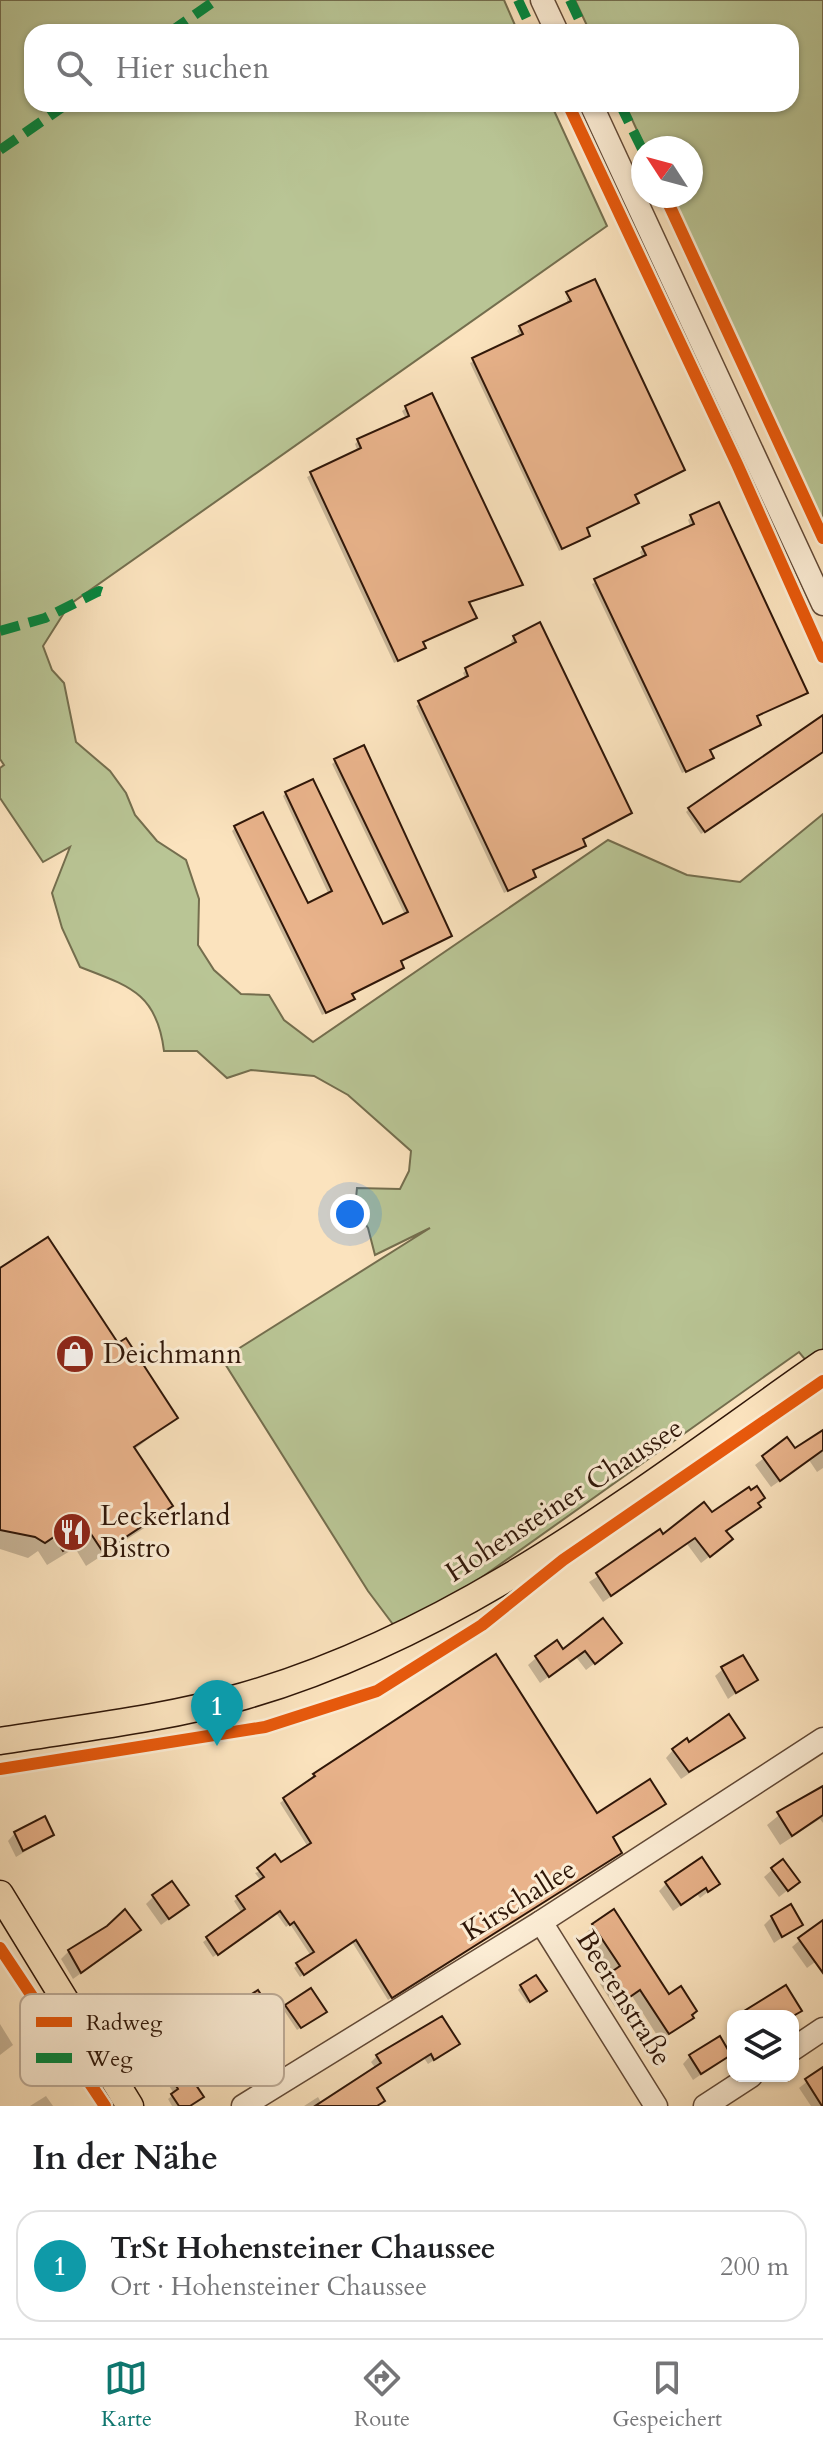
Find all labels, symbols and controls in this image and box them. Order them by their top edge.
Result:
search box [24,24,799,112]
icon: search [52,46,96,90]
text: Hier suchen [116,48,269,89]
north arrow [631,136,703,208]
your location [330,1194,370,1234]
shop icon: Deichmann [54,1333,96,1375]
place label: Deichmann [103,1335,242,1373]
street label: Hohensteiner Chaussee [438,1409,690,1591]
place label: Leckerland Bistro [100,1497,230,1567]
restaurant icon: Leckerland Bistro [51,1511,93,1553]
pin: 1 [191,1680,243,1746]
street label: Kirschallee [455,1850,583,1950]
street label: Beerenstraße [567,1923,681,2073]
legend [20,1994,284,2086]
text: Radweg [86,2008,163,2038]
map controls [727,2010,799,2082]
button: layers [727,2010,799,2082]
text: Weg [85,2044,133,2074]
text: In der Nähe [32,2135,218,2181]
text: TrSt Hohensteiner Chaussee [110,2228,496,2269]
text: 1 [53,2249,67,2284]
text: 200 m [720,2249,789,2284]
text: Ort · Hohensteiner Chaussee [110,2269,427,2304]
tab: Karte [101,2356,152,2434]
tab: Route [354,2356,410,2434]
tab: Gespeichert [612,2356,722,2434]

